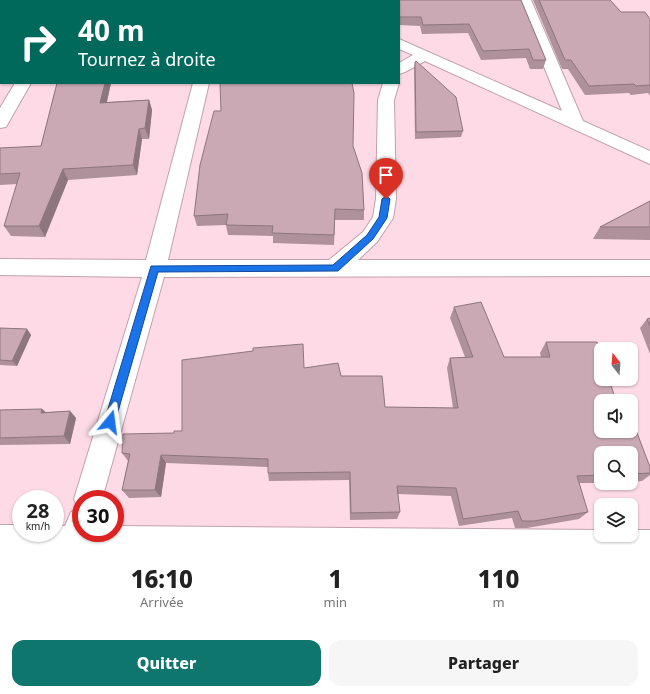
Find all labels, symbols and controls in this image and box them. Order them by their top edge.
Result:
text: 40 m [78,11,145,49]
icon: right [12,16,64,68]
text: Tournez à droite [78,47,216,71]
pin [369,158,403,199]
icon: arrive [375,164,397,186]
north arrow [594,342,638,386]
map controls [594,342,638,542]
button: sound [594,394,638,438]
position arrow [89,401,131,443]
button: search [594,446,638,490]
speed limit sign: 30 [72,490,124,542]
text: 28 [27,497,49,524]
button: layers [594,498,638,542]
text: km/h [26,519,50,533]
text: 16:10 [131,562,193,595]
text: 1 [328,562,342,595]
text: 110 [478,562,519,595]
text: Arrivée [140,593,184,611]
text: min [324,593,347,611]
text: m [492,593,505,611]
button: Quitter [12,640,321,686]
button: Partager [329,640,638,686]

